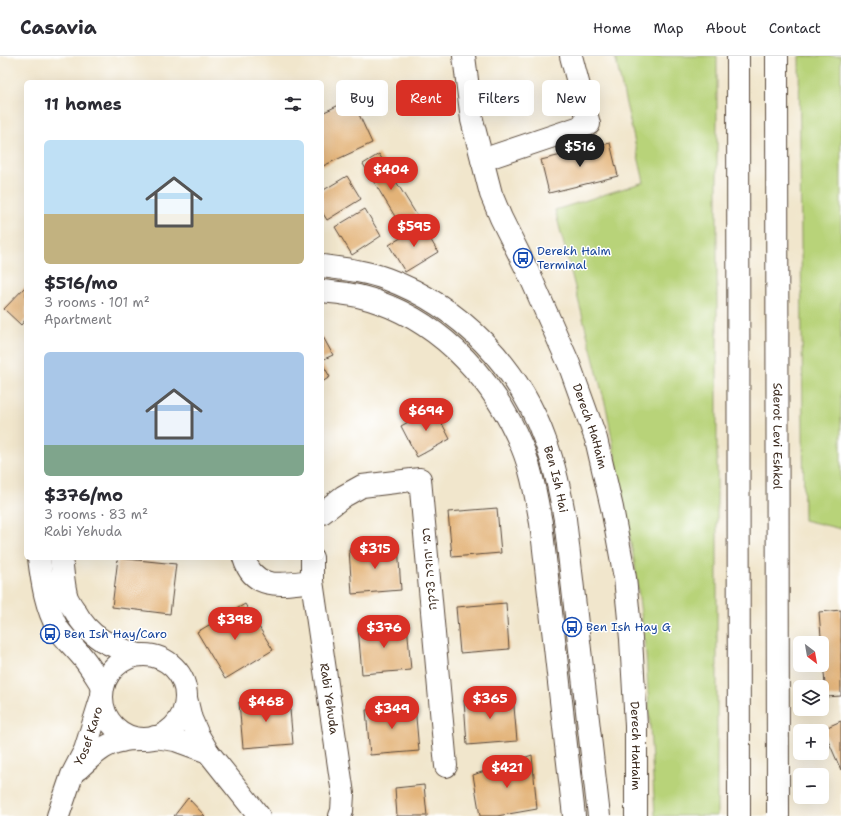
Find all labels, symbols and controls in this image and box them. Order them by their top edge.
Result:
text: Casavia [20,15,97,40]
text: Home [593,19,632,37]
text: Map [654,19,684,37]
text: About [706,19,747,37]
text: Contact [769,19,821,37]
chip: Buy [336,80,388,116]
chip: Rent [396,80,456,116]
chip: Filters [464,80,534,116]
chip: New [542,80,600,116]
text: 11 homes [44,93,122,115]
icon: filters [282,93,304,115]
pin: $516 [556,134,604,168]
text: $516 [564,138,596,155]
pin: $404 [367,157,415,191]
text: $404 [373,161,409,178]
icon: home [138,166,210,238]
pin: $595 [390,214,438,248]
text: $595 [397,218,431,235]
place label: Derekh Haim Terminal [537,243,611,273]
bus stop icon: Derekh Haim Terminal [512,247,534,269]
text: $516/mo [44,272,118,294]
text: 3 rooms · 101 m² [44,294,150,311]
text: Apartment [44,311,112,328]
icon: home [138,378,210,450]
street label: Derech HaHaim [569,381,611,471]
street label: Sderot Levi Eshkol [769,383,786,490]
pin: $694 [402,398,450,432]
text: $694 [408,402,444,419]
street label: Ben Ish Hai [540,444,572,514]
text: $376/mo [44,484,123,506]
text: 3 rooms · 83 m² [44,506,148,523]
text: Rabi Yehuda [44,523,122,540]
street label: רבי יהודה צדקה [417,527,441,611]
pin: $315 [351,536,399,570]
text: $315 [359,540,391,557]
pin: $398 [211,607,259,641]
text: $398 [217,611,253,628]
pin: $376 [360,615,408,649]
bus stop icon: Ben Ish Hay G [561,616,583,638]
text: $376 [366,619,402,636]
place label: Ben Ish Hay G [586,619,671,635]
bus stop icon: Ben Ish Hay/Caro [39,623,61,645]
place label: Ben Ish Hay/Caro [64,626,167,642]
north arrow [793,636,829,672]
map controls [793,636,829,804]
street label: Rabi Yehuda [316,662,342,736]
button: layers [793,680,829,716]
pin: $365 [466,686,514,720]
pin: $468 [242,689,290,723]
text: $365 [472,690,508,707]
text: $468 [248,693,284,710]
pin: $349 [368,696,416,730]
text: $349 [374,700,410,717]
street label: Derech HaHaim [627,701,644,790]
street label: Yosef Karo [70,705,106,768]
button: + [793,724,829,760]
pin: $421 [483,755,531,789]
text: $421 [491,759,523,776]
button: − [793,768,829,804]

